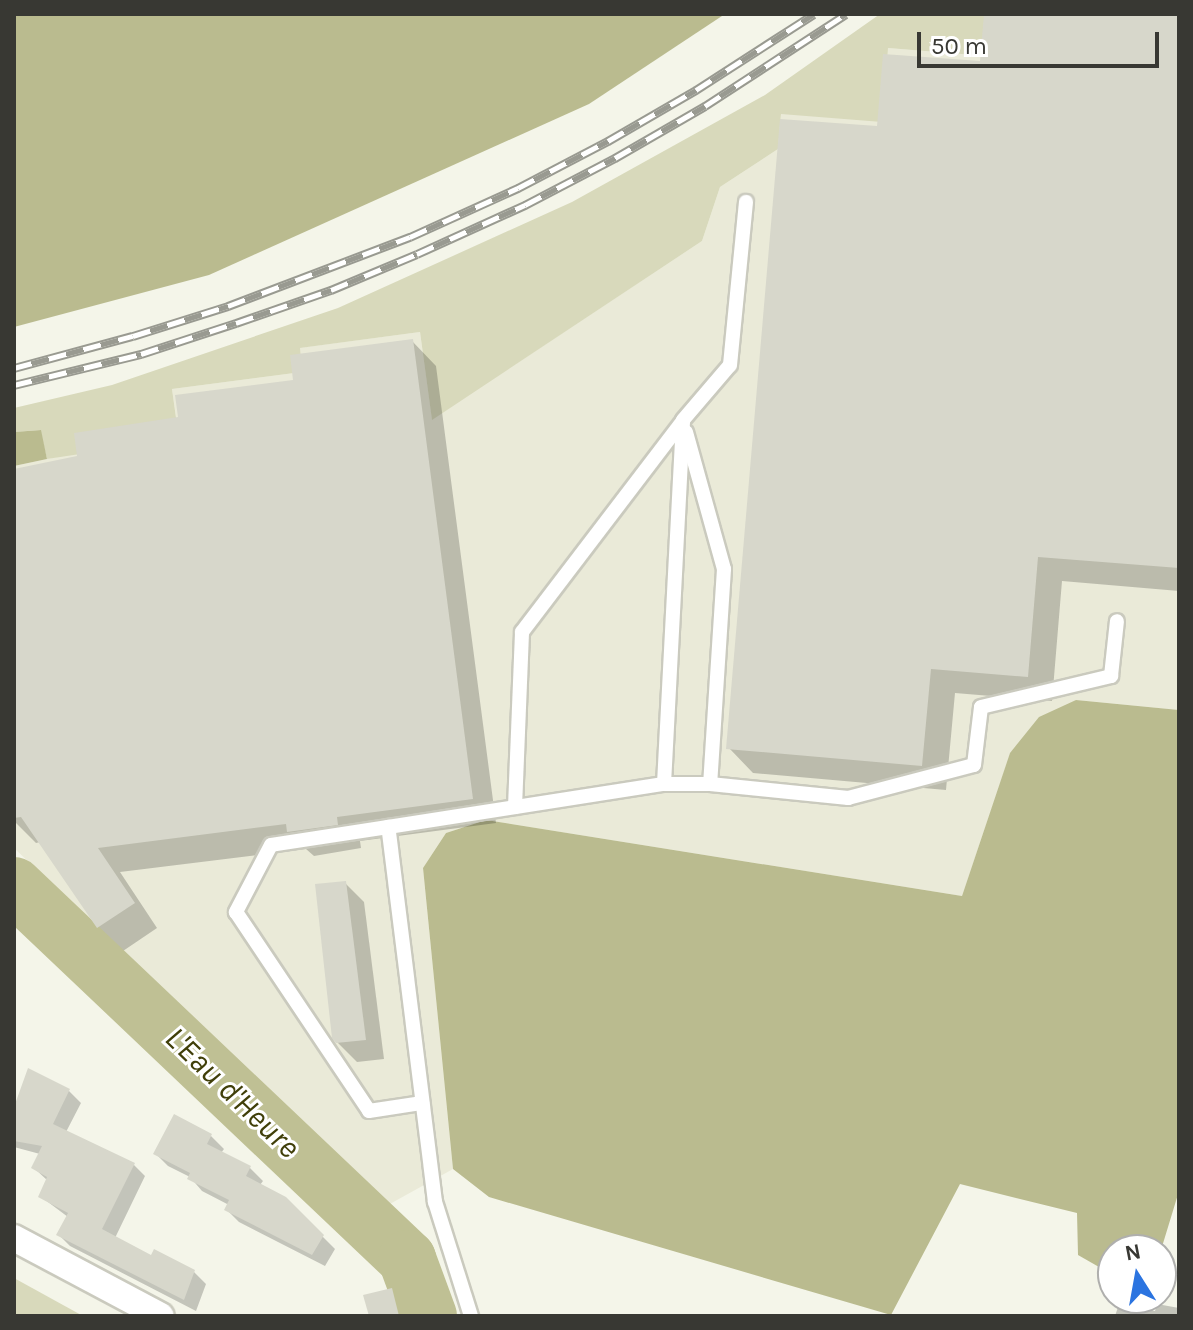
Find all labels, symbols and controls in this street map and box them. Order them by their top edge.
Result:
scale bar [921,16,1163,66]
text: 50 m [931,32,987,60]
water label: L'Eau d'Heure [157,1019,307,1167]
north arrow [1097,1234,1177,1314]
text: N [1123,1238,1143,1267]

